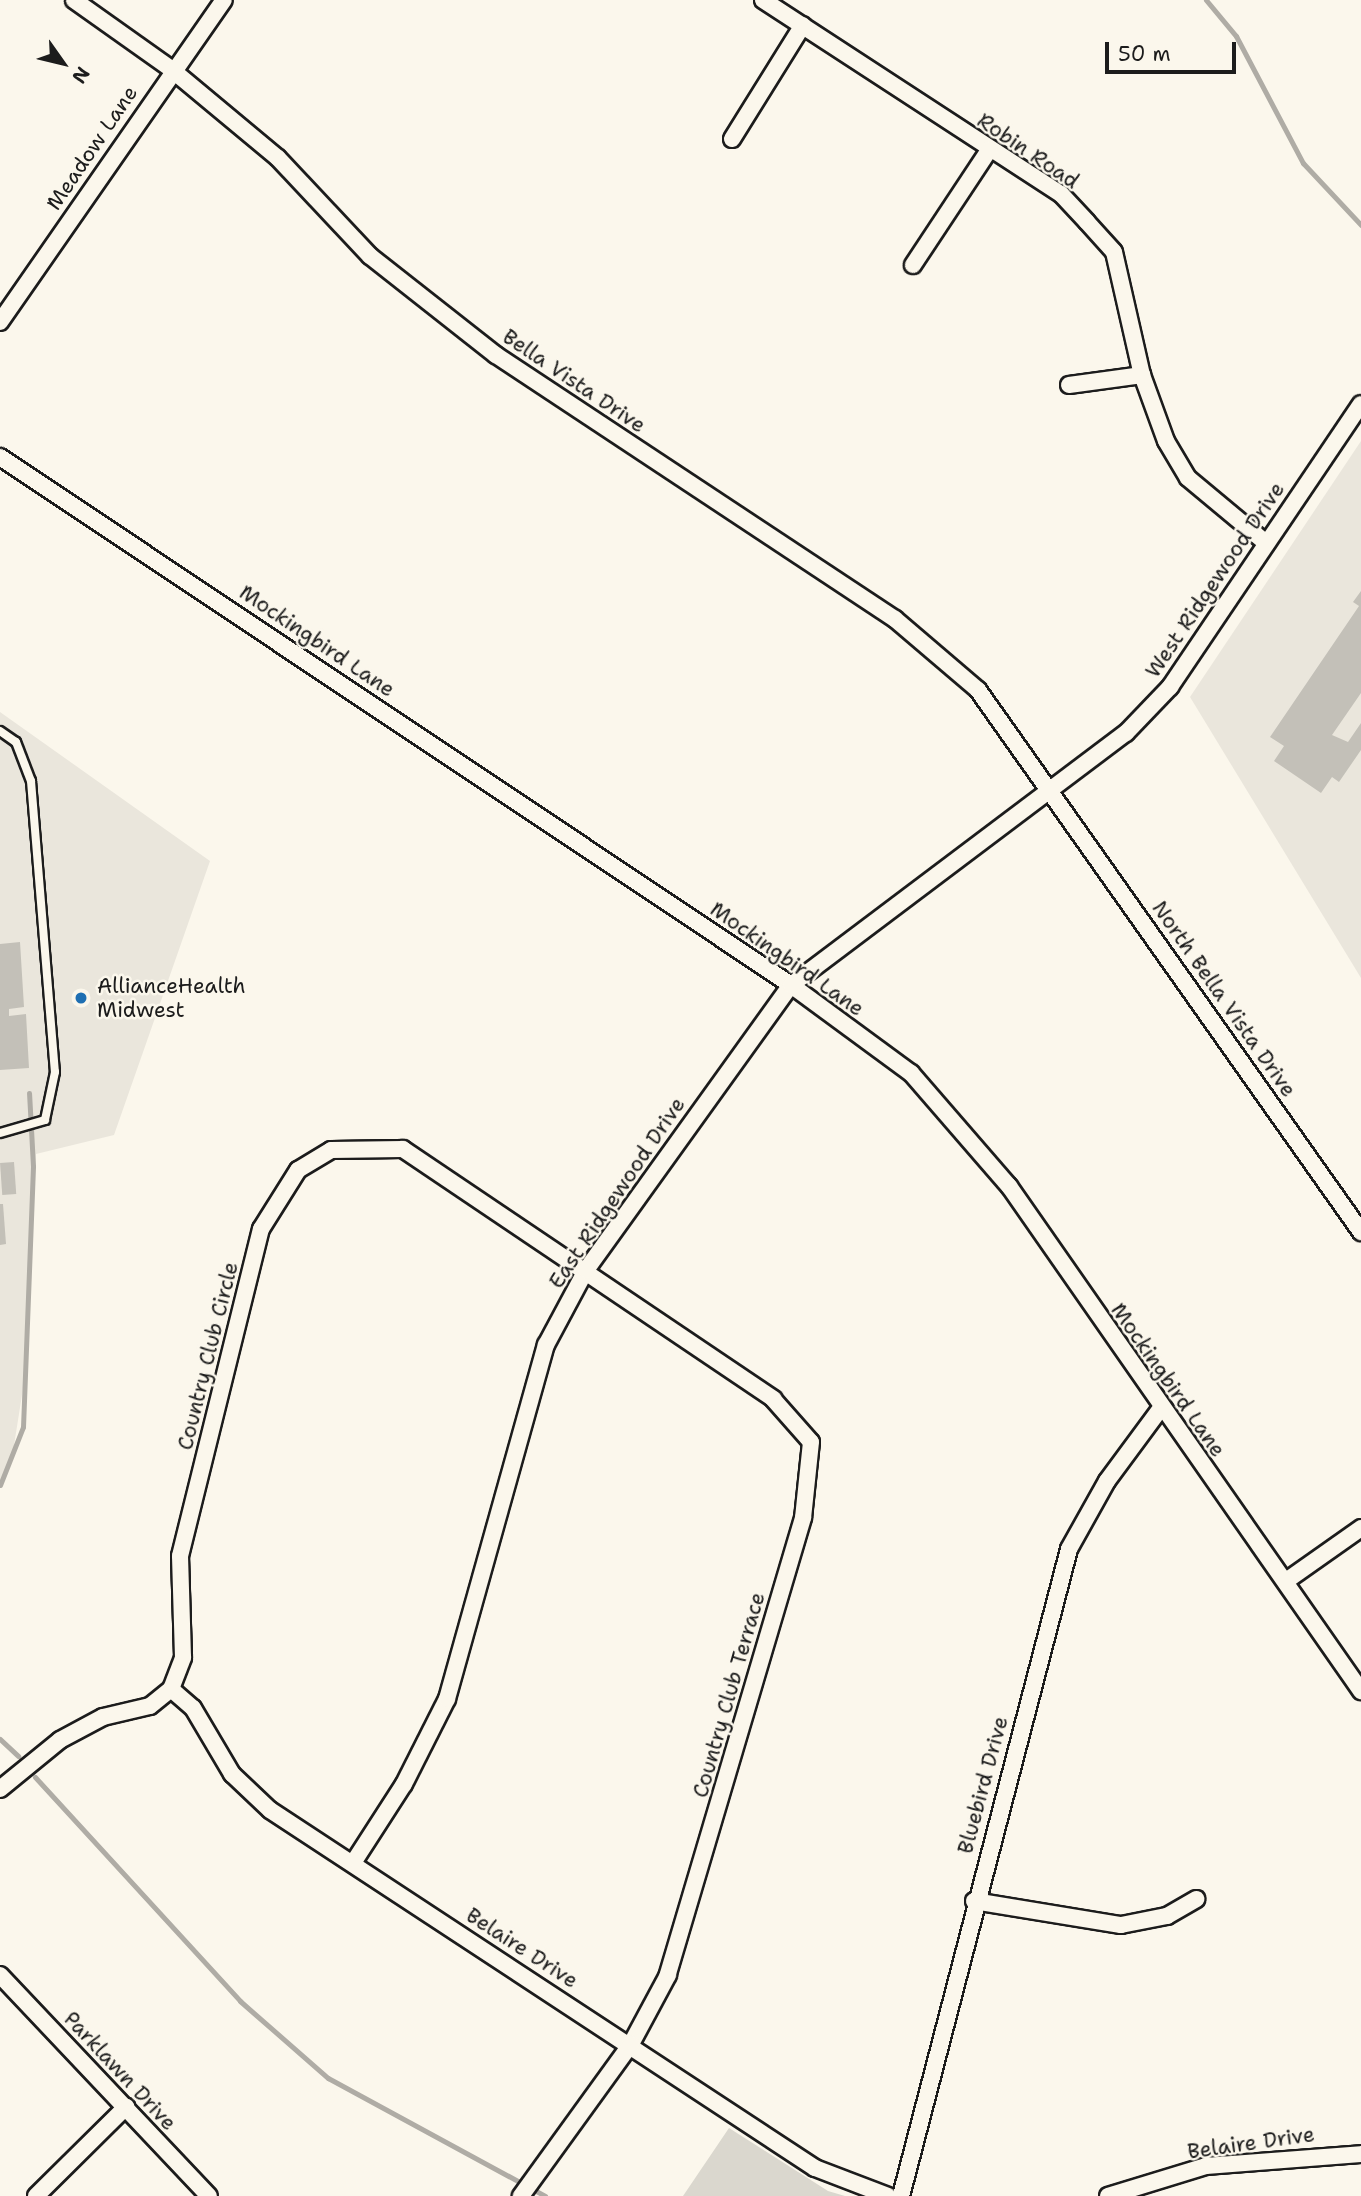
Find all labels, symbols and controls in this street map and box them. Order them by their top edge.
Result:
north arrow [28,28,98,98]
scale bar [1109,28,1240,72]
text: 50 m [1118,40,1171,68]
text: N [66,62,95,88]
street label: Meadow Lane [41,81,143,215]
street label: Robin Road [972,108,1084,194]
street label: Bella Vista Drive [498,324,650,438]
street label: West Ridgewood Drive [1140,477,1290,683]
street label: Mockingbird Lane [235,580,399,702]
street label: North Bella Vista Drive [1147,896,1301,1102]
street label: Mockingbird Lane [705,897,869,1021]
place label: AllianceHealth Midwest [97,973,246,1023]
marker: AllianceHealth Midwest [71,988,91,1008]
street label: East Ridgewood Drive [544,1093,690,1293]
street label: Country Club Circle [172,1259,244,1453]
street label: Mockingbird Lane [1106,1298,1230,1462]
street label: Country Club Terrace [688,1589,770,1801]
street label: Bluebird Drive [953,1714,1013,1856]
street label: Belaire Drive [461,1903,583,1993]
street label: Parklawn Drive [59,2006,181,2136]
street label: Belaire Drive [1186,2122,1316,2164]

